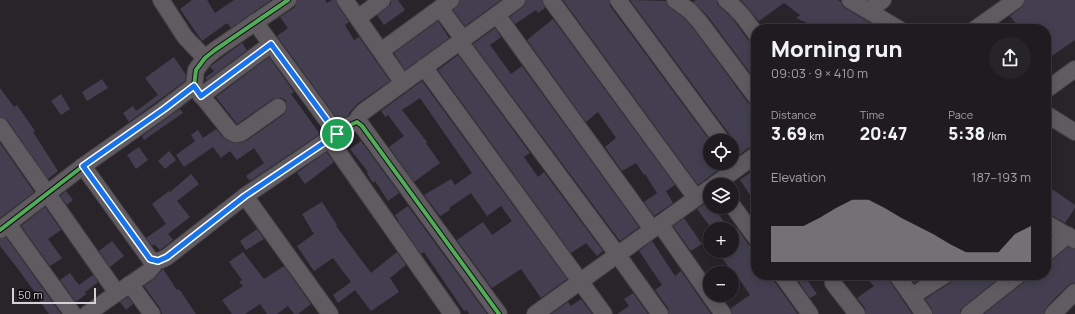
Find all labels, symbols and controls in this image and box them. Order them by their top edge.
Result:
text: Morning run [771,34,902,64]
button: share [989,37,1031,79]
text: 09:03 · 9 × 410 m [771,64,868,82]
text: Distance [771,107,816,122]
text: Time [860,107,885,122]
text: Pace [948,107,973,122]
pin [320,117,354,151]
text: 3.69 [771,122,807,145]
text: 20:47 [860,122,907,145]
text: 5:38 [948,122,985,145]
icon: arrive [326,123,348,145]
text: km [807,128,824,143]
text: /km [985,128,1006,143]
map controls [703,134,739,302]
button: locate [703,134,739,170]
text: Elevation [771,168,826,186]
text: 187–193 m [971,168,1031,186]
button: layers [703,178,739,214]
button: + [703,222,739,258]
button: − [703,266,739,302]
scale bar [12,286,96,305]
text: 50 m [18,287,43,302]

